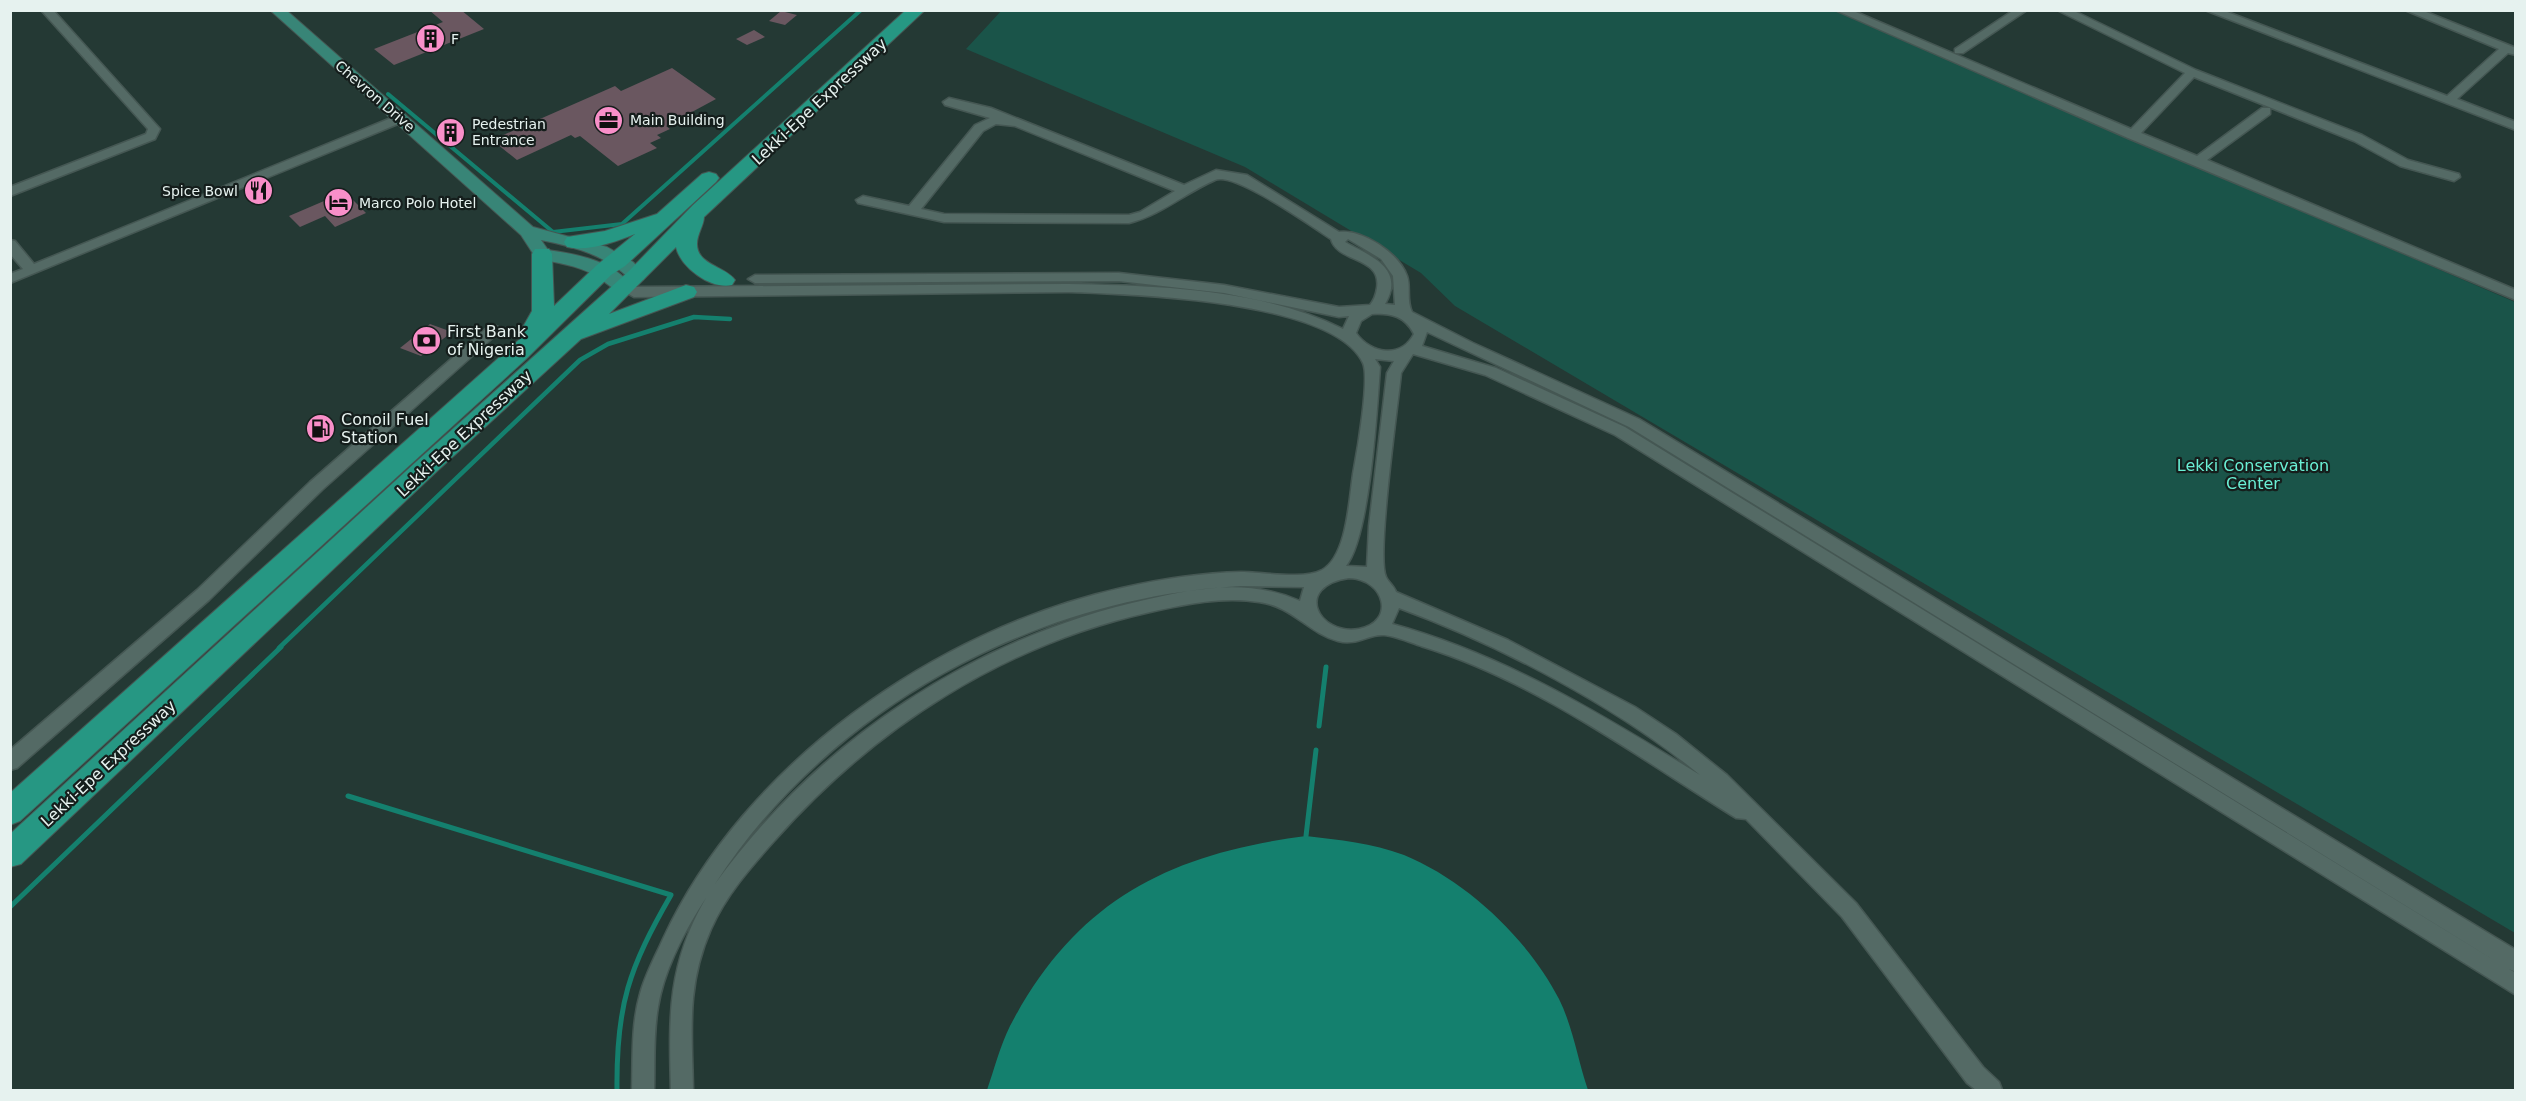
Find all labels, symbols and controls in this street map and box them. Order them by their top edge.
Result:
building icon: F [414,23,446,55]
place label: F [451,31,459,47]
street label: Lekki-Epe Expressway [748,34,891,169]
street label: Chevron Drive [332,57,418,135]
office icon: Main Building [593,104,625,136]
place label: Main Building [630,112,725,128]
building icon: Pedestrian Entrance [435,116,467,148]
place label: Pedestrian Entrance [472,116,546,148]
restaurant icon: Spice Bowl [243,175,275,207]
place label: Spice Bowl [162,183,238,199]
hotel icon: Marco Polo Hotel [322,187,354,219]
place label: Marco Polo Hotel [359,195,476,211]
place label: First Bank of Nigeria [447,322,527,359]
bank icon: First Bank of Nigeria [410,324,442,356]
street label: Lekki-Epe Expressway [393,366,536,501]
place label: Conoil Fuel Station [341,410,429,447]
fuel station icon: Conoil Fuel Station [304,412,336,444]
park label: Lekki Conservation Center [2177,456,2329,493]
street label: Lekki-Epe Expressway [37,696,180,831]

